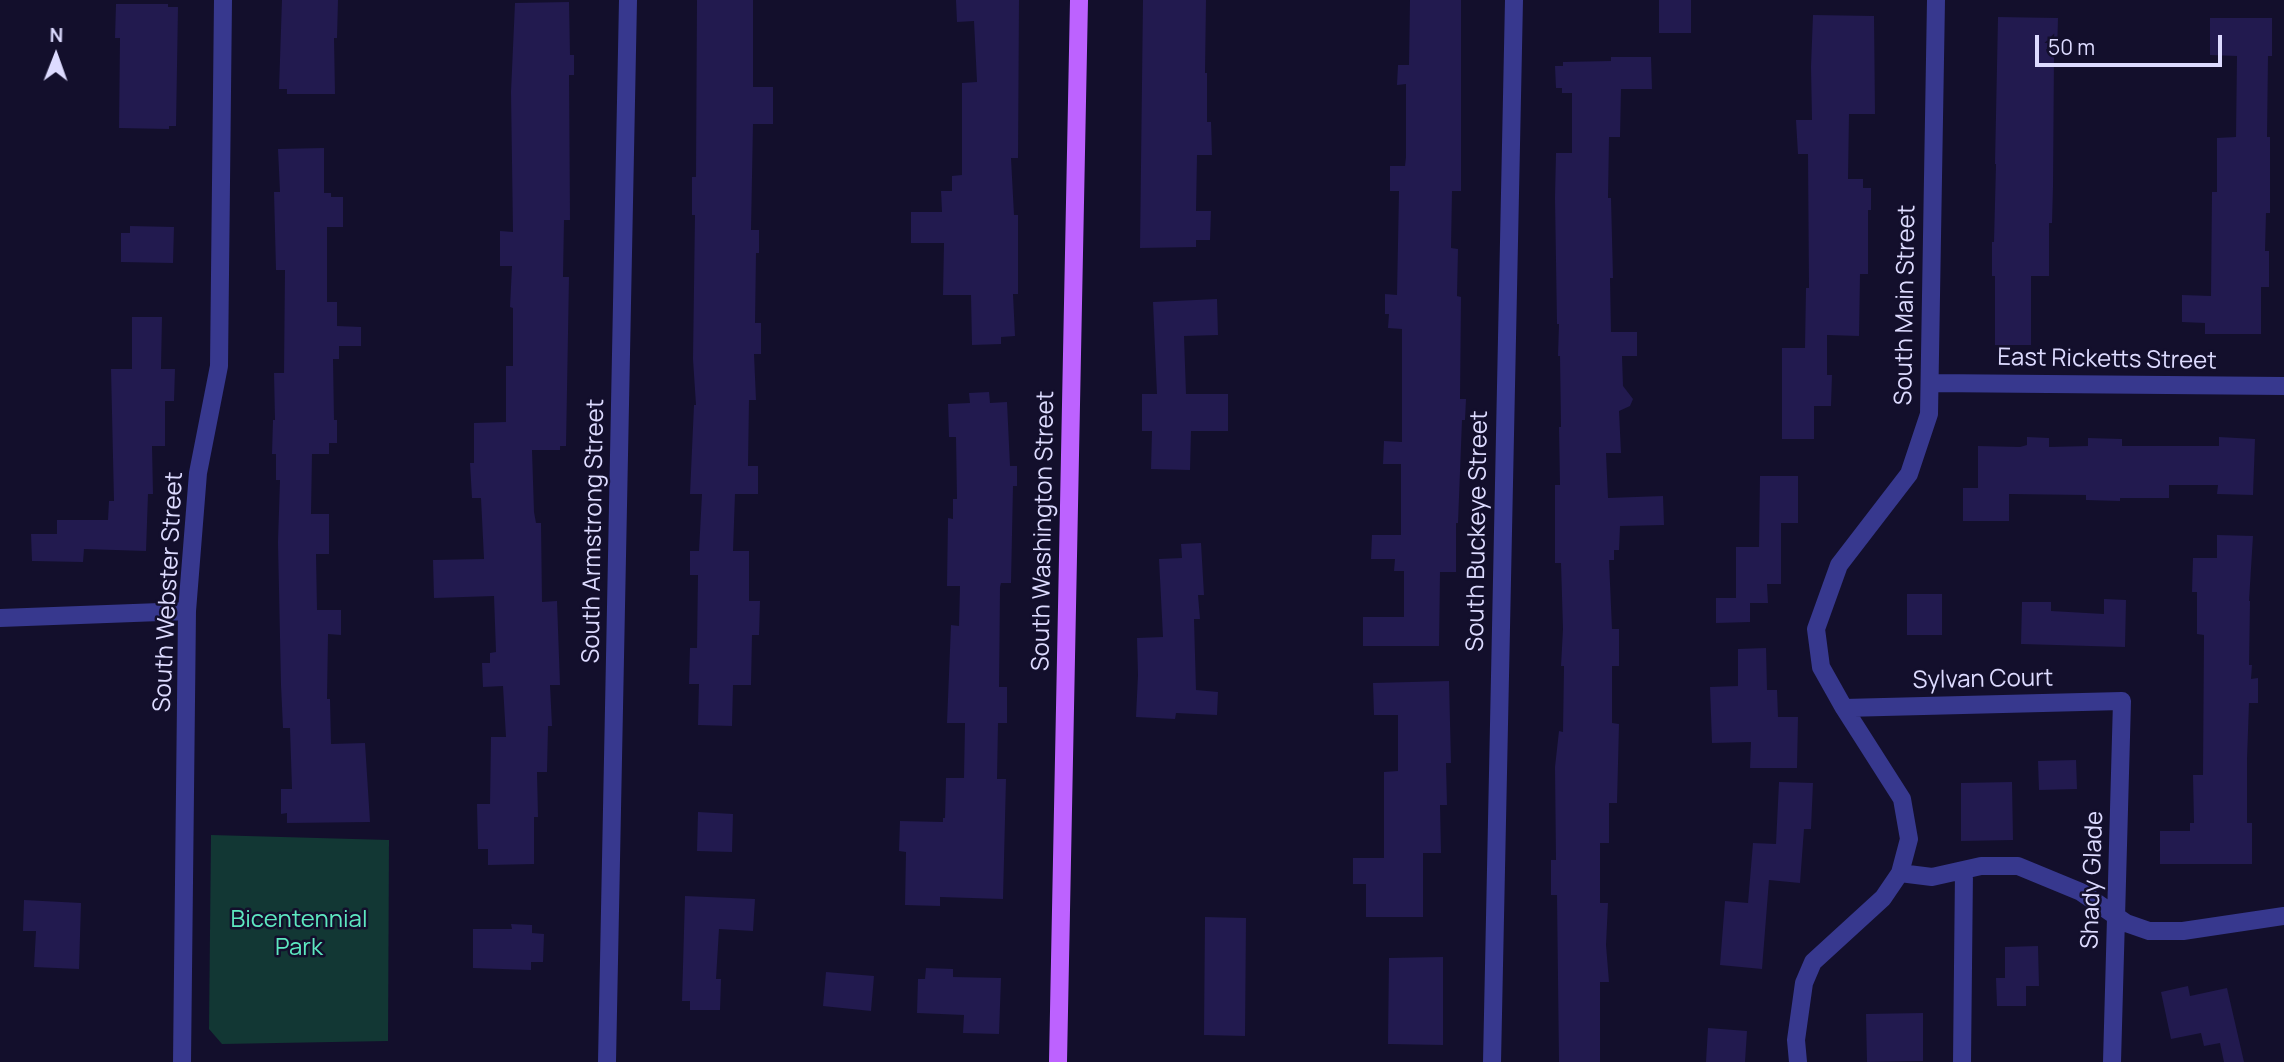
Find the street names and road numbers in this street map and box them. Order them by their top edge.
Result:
street label: South Main Street [1890,204,1922,406]
street label: East Ricketts Street [1997,344,2217,376]
street label: South Washington Street [1027,391,1061,671]
street label: South Armstrong Street [577,398,611,664]
street label: South Buckeye Street [1461,410,1495,652]
street label: South Webster Street [148,471,190,713]
street label: Sylvan Court [1912,664,2054,696]
street label: Shady Glade [2076,810,2110,950]

